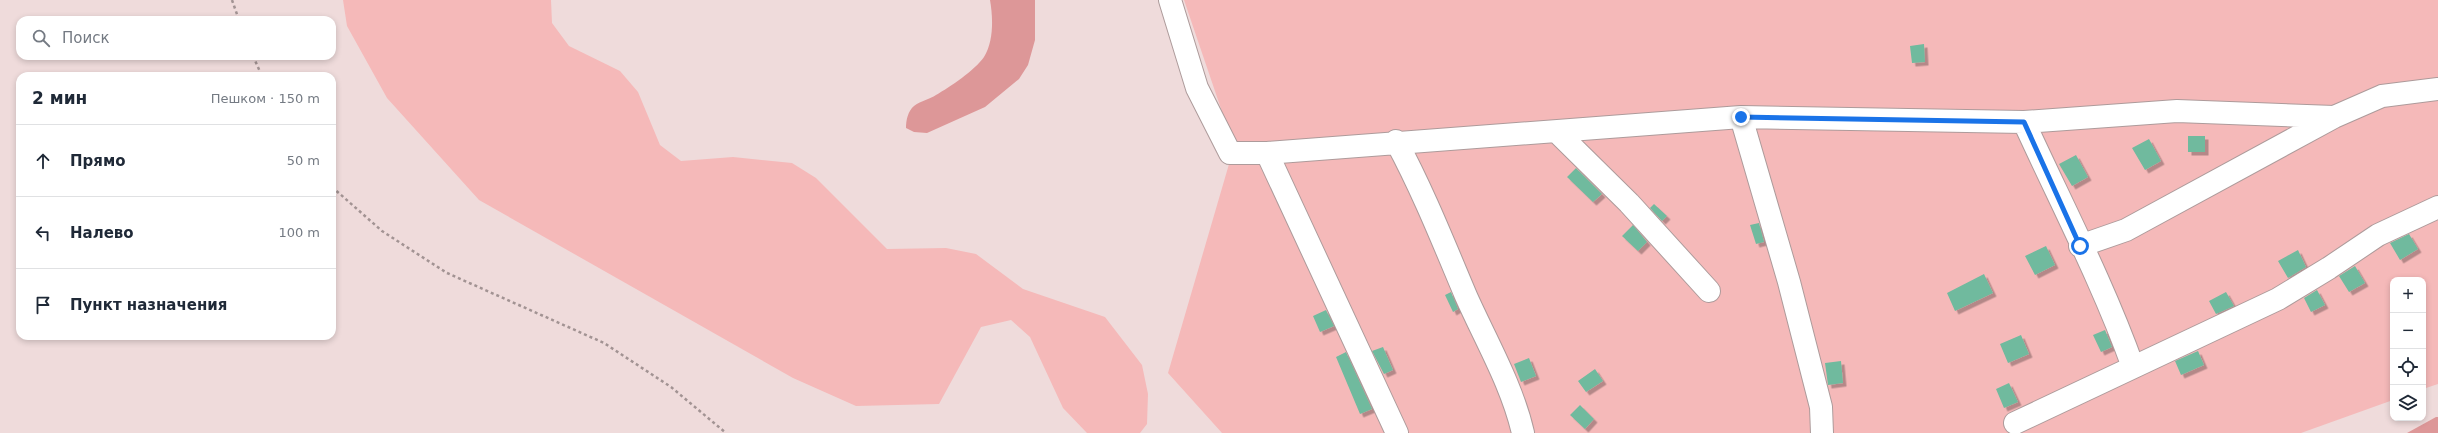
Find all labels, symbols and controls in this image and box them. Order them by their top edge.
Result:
search box [16,16,336,60]
icon: search [30,27,52,49]
text: Поиск [62,29,110,47]
text: 2 мин [32,88,87,108]
text: Пешком · 150 m [211,91,320,106]
route end [1732,108,1750,126]
icon: ahead [32,150,54,172]
text: Прямо [70,152,126,170]
text: 50 m [287,153,320,168]
icon: left [32,222,54,244]
text: Налево [70,224,134,242]
text: 100 m [278,225,320,240]
route start [2071,237,2089,255]
map controls [2390,277,2426,421]
button: + [2390,277,2426,313]
icon: arrive [32,294,54,316]
text: Пункт назначения [70,296,227,314]
button: − [2390,313,2426,349]
button: locate [2390,349,2426,385]
button: layers [2390,385,2426,421]

